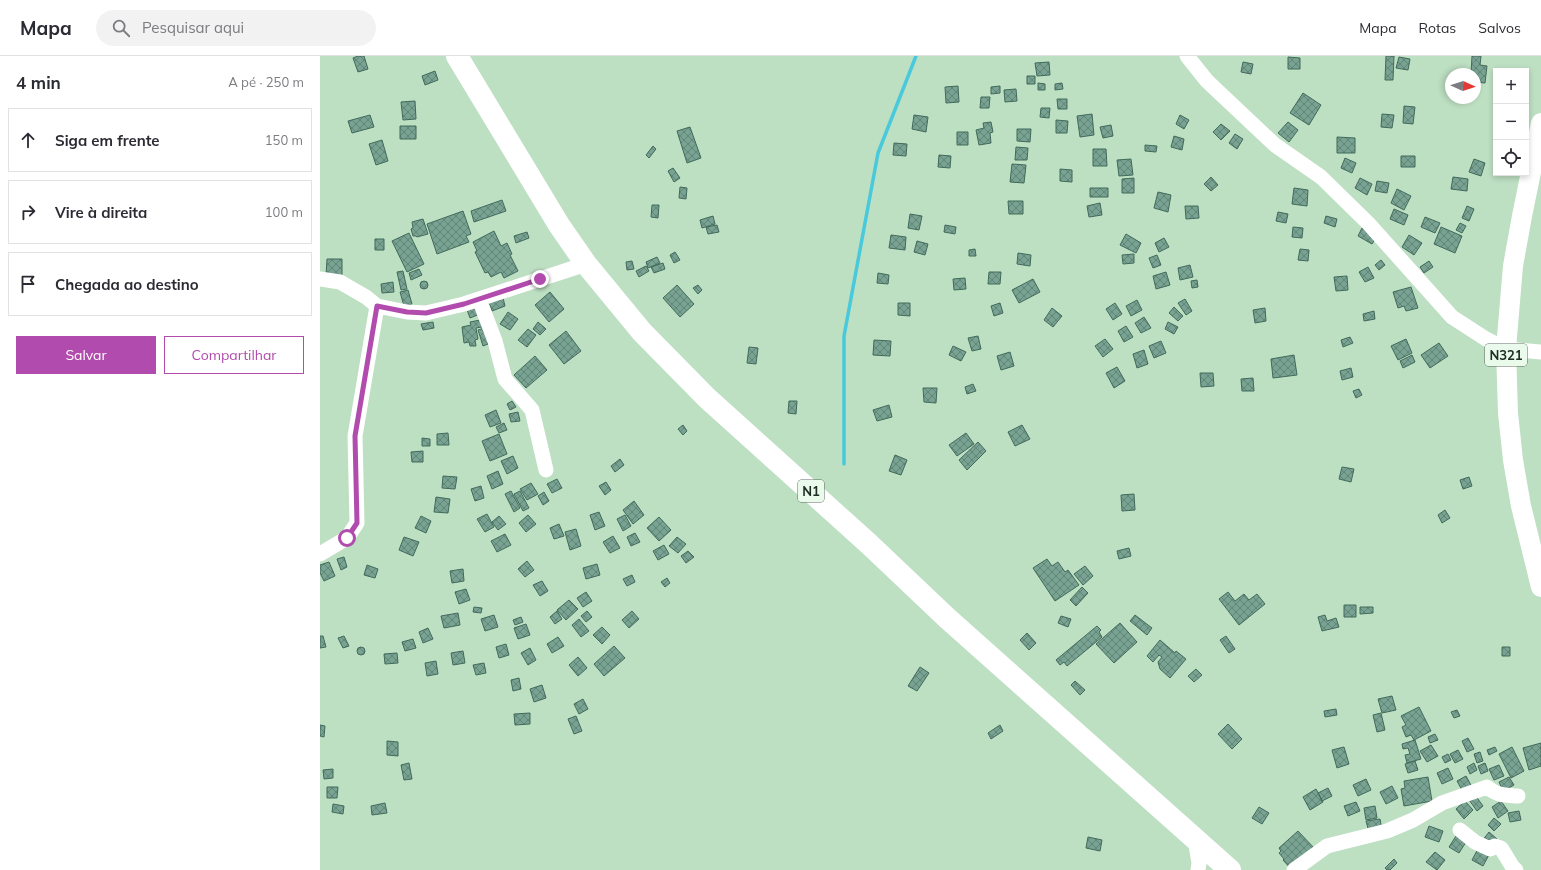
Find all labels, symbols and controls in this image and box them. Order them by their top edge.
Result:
search box [96,10,376,46]
text: Mapa [20,16,72,40]
icon: search [110,17,132,39]
text: Pesquisar aqui [142,18,244,37]
text: Mapa [1359,19,1397,37]
text: Rotas [1419,19,1456,37]
text: Salvos [1478,19,1521,37]
north arrow [1445,68,1481,104]
map controls [1493,68,1529,176]
button: + [1493,68,1529,104]
text: 4 min [16,72,61,93]
text: A pé · 250 m [228,74,304,90]
button: − [1493,104,1529,140]
icon: ahead [17,129,39,151]
text: Siga em frente [55,131,160,150]
text: 150 m [265,132,303,148]
button: locate [1493,140,1529,176]
icon: right [17,201,39,223]
text: Vire à direita [55,203,147,222]
text: 100 m [265,204,303,220]
route end [531,270,549,288]
icon: arrive [17,273,39,295]
text: Chegada ao destino [55,275,199,294]
button: Salvar [16,336,156,374]
button: Compartilhar [164,336,304,374]
road number: N321 [1485,344,1527,366]
road number: N1 [798,480,824,502]
route start [338,529,356,547]

